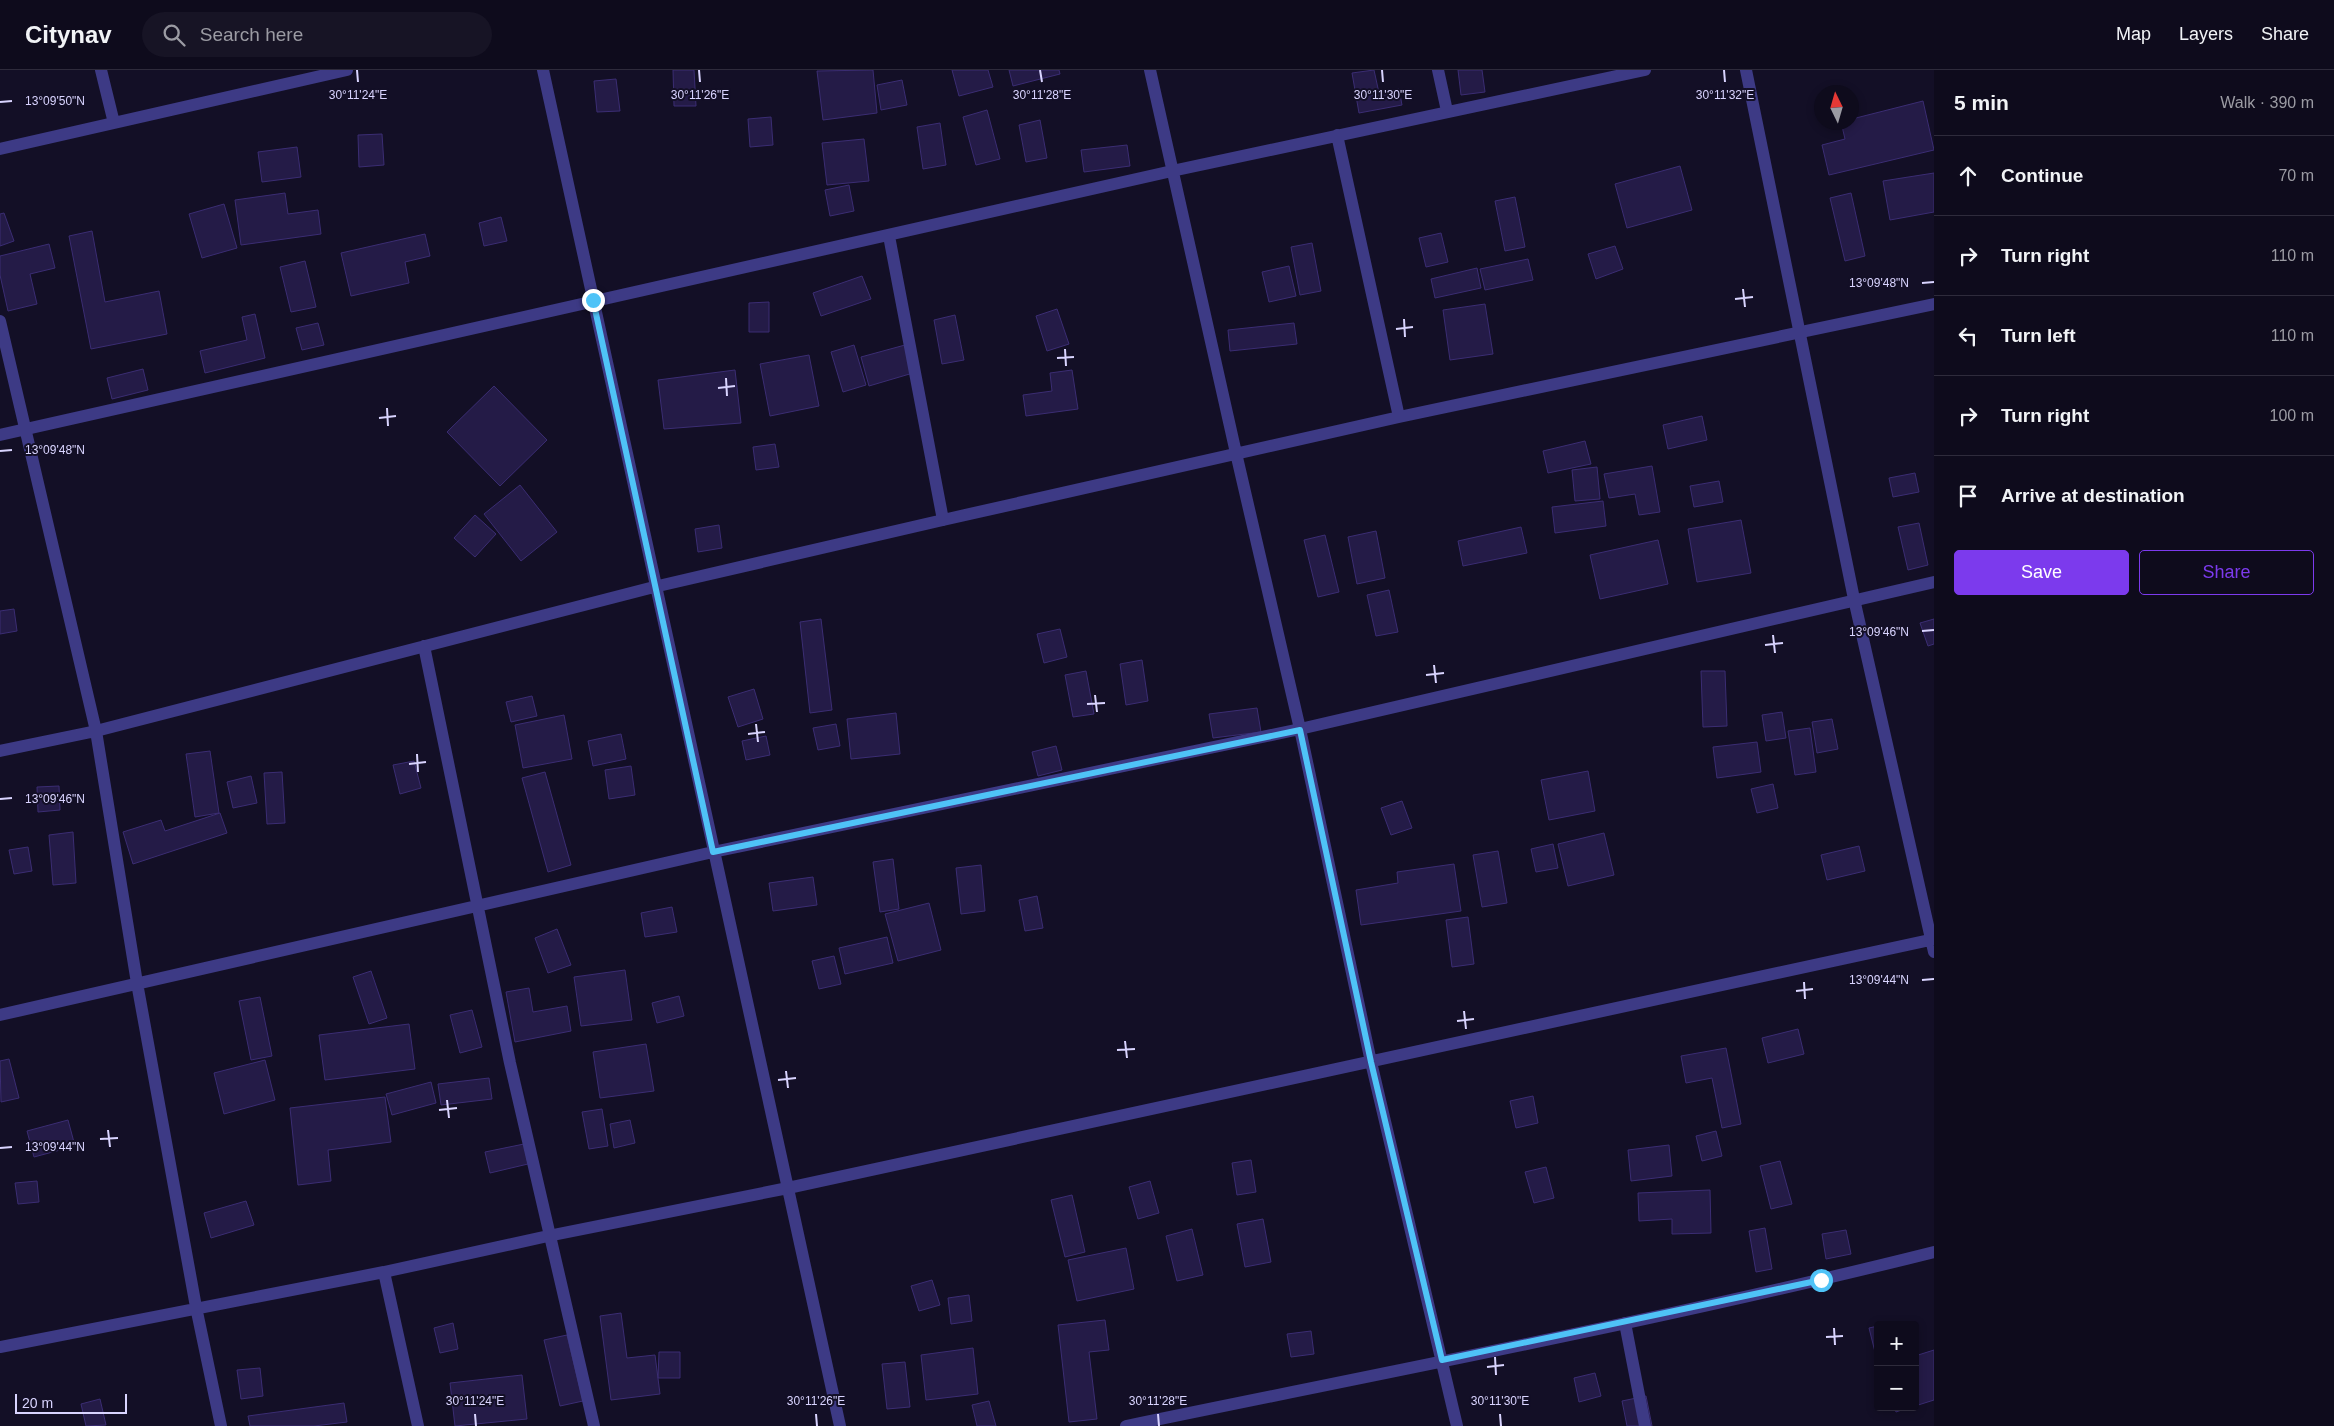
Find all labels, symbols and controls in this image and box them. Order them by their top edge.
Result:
search box [142,12,492,57]
text: Citynav [25,21,112,48]
icon: search [160,21,188,49]
text: Search here [200,24,303,45]
text: Map [2116,24,2151,44]
text: Layers [2179,24,2233,44]
text: Share [2261,24,2309,44]
north arrow [1814,85,1859,130]
text: 30°11'24"E [329,88,387,102]
text: 30°11'26"E [671,88,729,102]
text: 30°11'28"E [1013,88,1071,102]
text: 30°11'30"E [1354,88,1412,102]
text: 30°11'32"E [1696,88,1754,102]
text: 5 min [1954,91,2009,114]
text: 13°09'50"N [25,94,85,108]
text: Walk · 390 m [2220,94,2314,111]
icon: ahead [1954,162,1982,190]
text: Continue [2001,165,2083,186]
text: 70 m [2278,167,2314,184]
icon: right [1954,242,1982,270]
text: Turn right [2001,245,2089,266]
text: 110 m [2271,247,2314,264]
text: 13°09'48"N [1849,276,1909,290]
route end [582,289,605,312]
icon: left [1954,322,1982,350]
text: Turn left [2001,325,2076,346]
text: 110 m [2271,327,2314,344]
icon: right [1954,402,1982,430]
text: Turn right [2001,405,2089,426]
text: 100 m [2270,407,2314,424]
text: 13°09'48"N [25,443,85,457]
icon: arrive [1954,482,1982,510]
text: Arrive at destination [2001,485,2185,506]
button: Save [1954,550,2129,595]
button: Share [2139,550,2314,595]
text: 13°09'46"N [1849,625,1909,639]
text: 13°09'46"N [25,792,85,806]
text: 13°09'44"N [1849,973,1909,987]
text: 13°09'44"N [25,1140,85,1154]
route start [1810,1269,1833,1292]
map controls [1874,1321,1919,1411]
button: + [1874,1321,1919,1366]
button: − [1874,1366,1919,1411]
scale bar [15,1391,128,1414]
text: 30°11'24"E [446,1394,504,1408]
text: 30°11'26"E [787,1394,845,1408]
text: 30°11'28"E [1129,1394,1187,1408]
text: 30°11'30"E [1471,1394,1529,1408]
text: 20 m [22,1395,53,1411]

